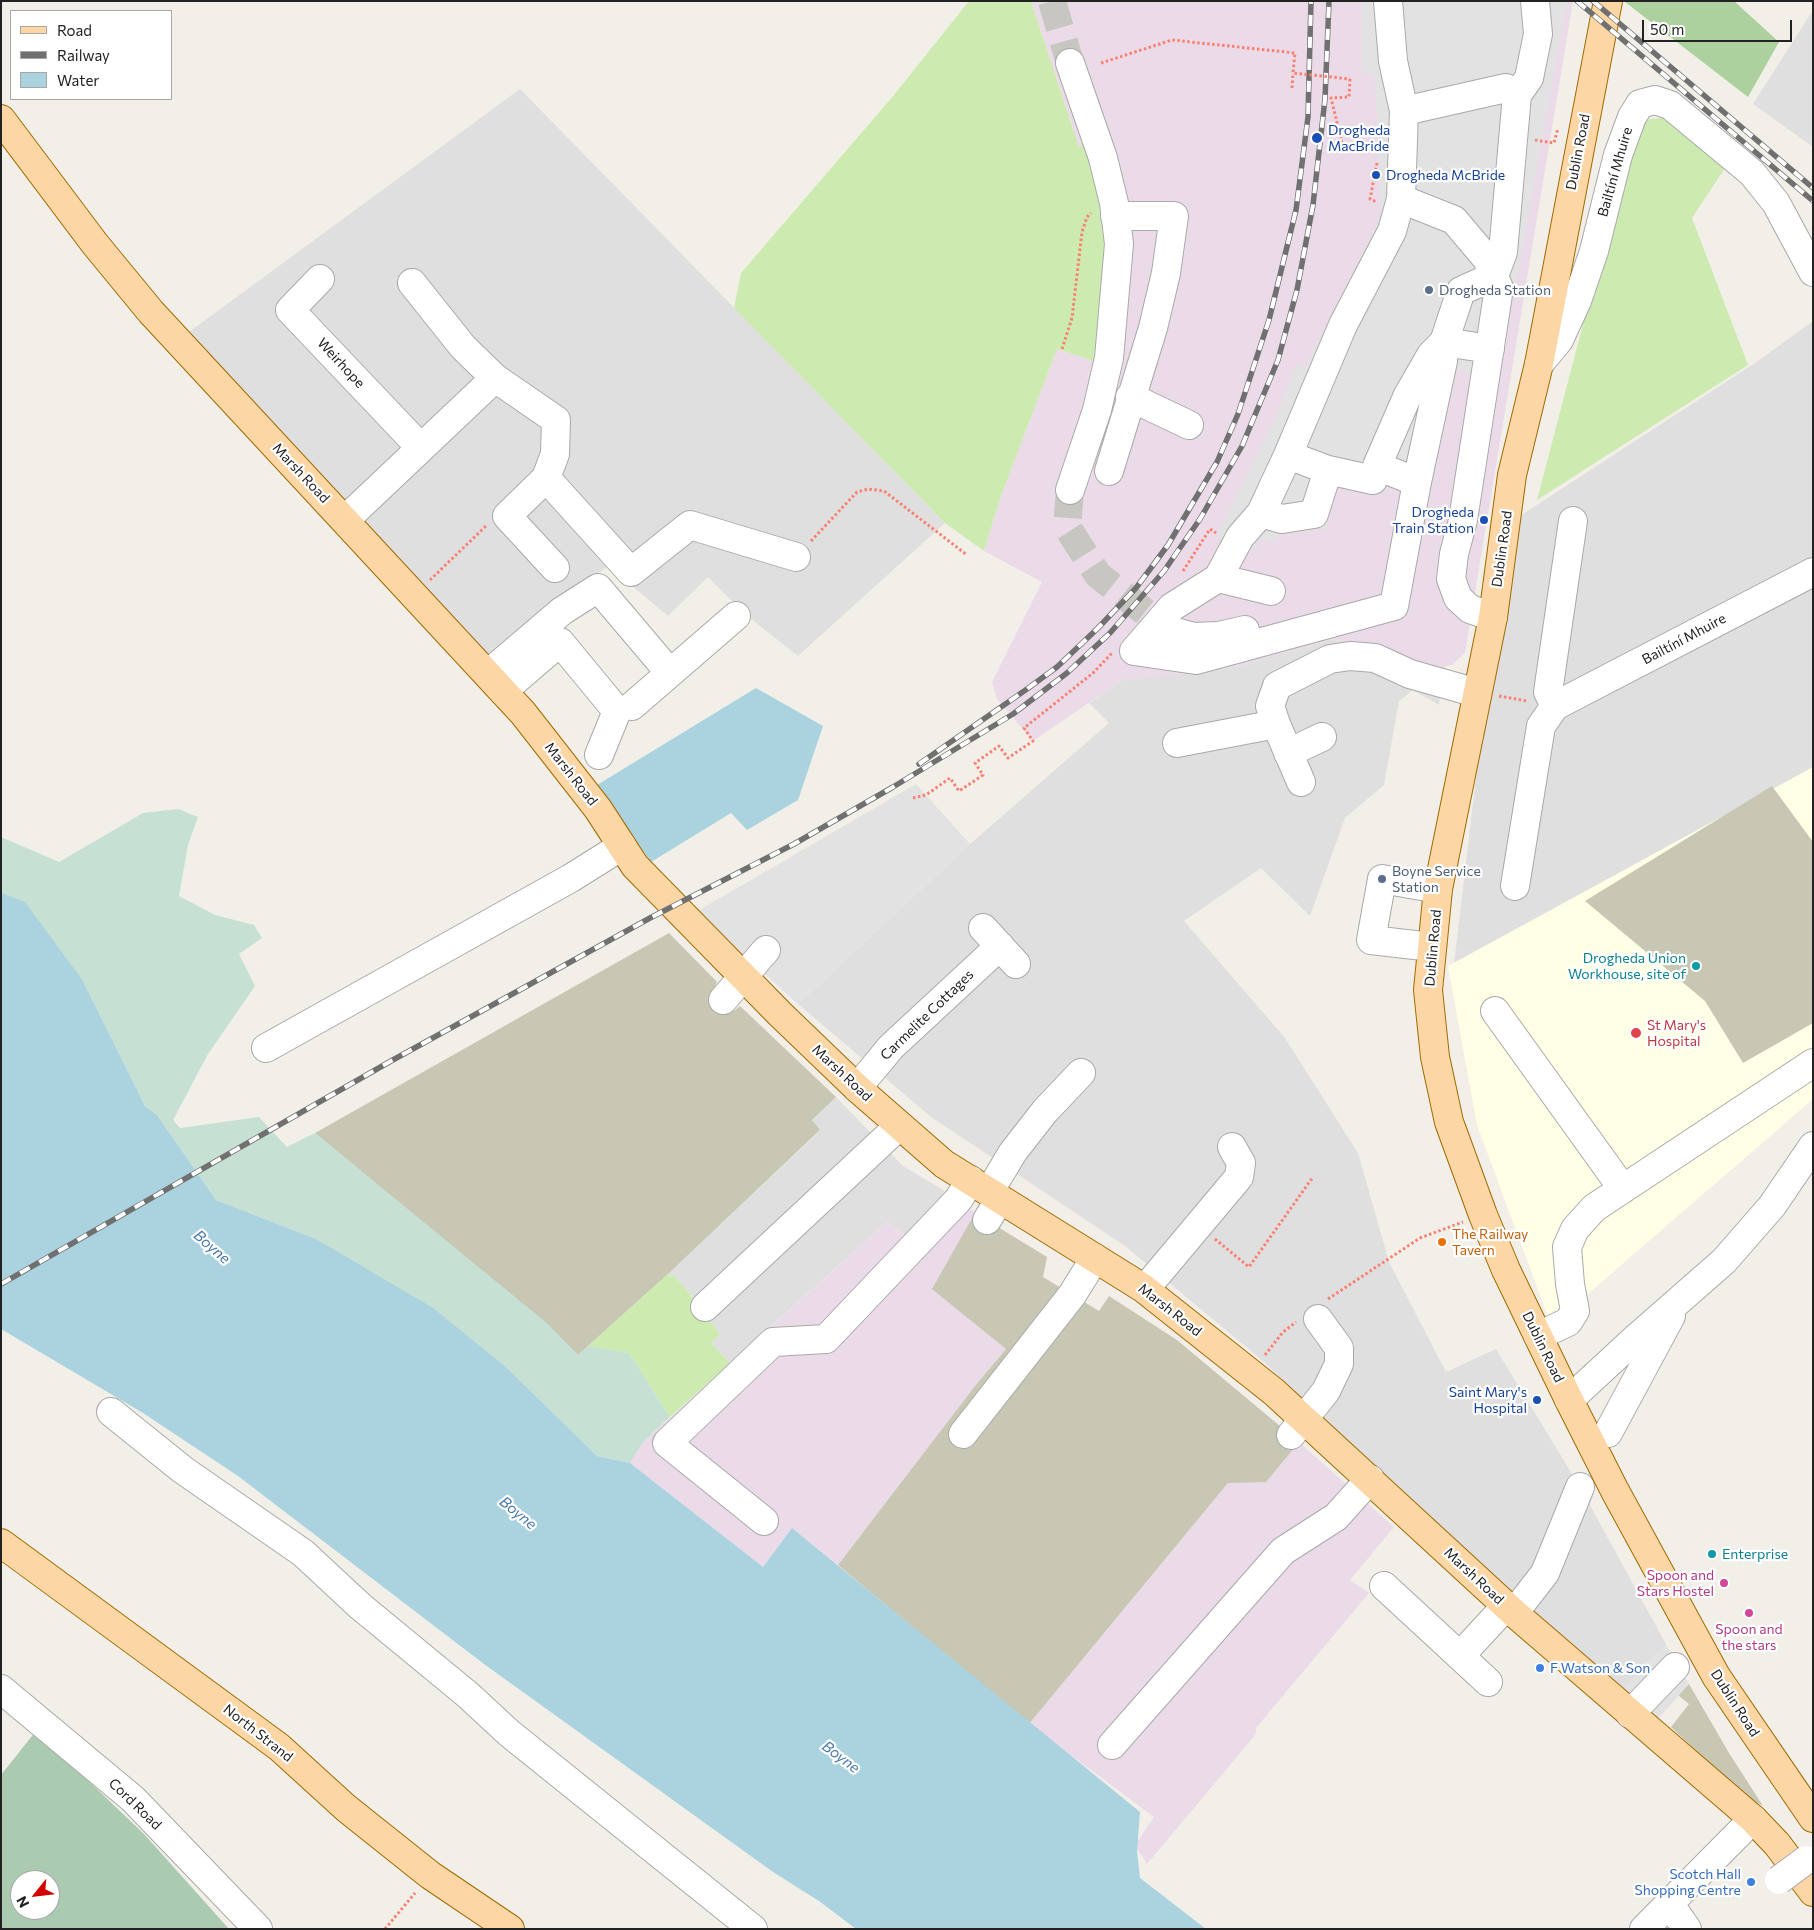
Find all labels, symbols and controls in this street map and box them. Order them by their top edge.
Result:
legend [10,10,172,100]
scale bar [1644,10,1794,42]
text: 50 m [1650,20,1684,38]
text: Road [57,21,92,39]
text: Railway [57,46,110,64]
text: Water [57,71,99,89]
street label: Dublin Road [1562,113,1594,191]
place label: Drogheda MacBride [1328,122,1390,154]
street label: Bailtíní Mhuire [1594,125,1636,219]
marker: Drogheda MacBride [1310,131,1324,145]
place label: Drogheda McBride [1386,167,1505,183]
marker: Drogheda McBride [1370,169,1382,181]
place label: Drogheda Station [1439,282,1551,298]
marker: Drogheda Station [1423,284,1435,296]
street label: Weirhope [314,335,368,391]
street label: Marsh Road [269,440,333,506]
place label: Drogheda Train Station [1392,504,1474,536]
street label: Dublin Road [1488,510,1516,588]
marker: Drogheda Train Station [1478,514,1490,526]
street label: Bailtíní Mhuire [1639,610,1729,668]
street label: Marsh Road [541,739,601,809]
place label: Boyne Service Station [1392,863,1481,896]
marker: Boyne Service Station [1376,873,1388,885]
street label: Dublin Road [1421,909,1445,987]
place label: Drogheda Union Workhouse, site of [1568,950,1686,982]
marker: Drogheda Union Workhouse, site of [1690,960,1702,972]
street label: Carmelite Cottages [877,966,977,1064]
place label: St Mary's Hospital [1647,1017,1706,1050]
marker: St Mary's Hospital [1629,1026,1643,1040]
street label: Marsh Road [809,1041,875,1105]
water label: Boyne [190,1226,234,1268]
place label: The Railway Tavern [1452,1226,1528,1258]
marker: The Railway Tavern [1436,1236,1448,1248]
street label: Marsh Road [1135,1280,1205,1340]
street label: Dublin Road [1519,1309,1567,1385]
place label: Saint Mary's Hospital [1449,1384,1527,1416]
marker: Saint Mary's Hospital [1531,1394,1543,1406]
water label: Boyne [496,1493,540,1533]
street label: Marsh Road [1441,1544,1507,1608]
place label: Enterprise [1722,1546,1788,1562]
marker: Enterprise [1706,1548,1718,1560]
place label: Spoon and Stars Hostel [1637,1567,1714,1600]
marker: Spoon and Stars Hostel [1718,1577,1730,1589]
marker: Spoon and the stars [1743,1607,1755,1619]
place label: Spoon and the stars [1715,1621,1783,1654]
place label: F Watson & Son [1550,1660,1650,1676]
marker: F Watson & Son [1534,1662,1546,1674]
street label: Dublin Road [1707,1666,1763,1740]
street label: North Strand [220,1701,296,1765]
water label: Boyne [819,1737,863,1777]
street label: Cord Road [105,1775,165,1833]
place label: Scotch Hall Shopping Centre [1634,1866,1741,1898]
north arrow [10,1870,60,1920]
marker: Scotch Hall Shopping Centre [1745,1876,1757,1888]
text: N [12,1893,32,1911]

